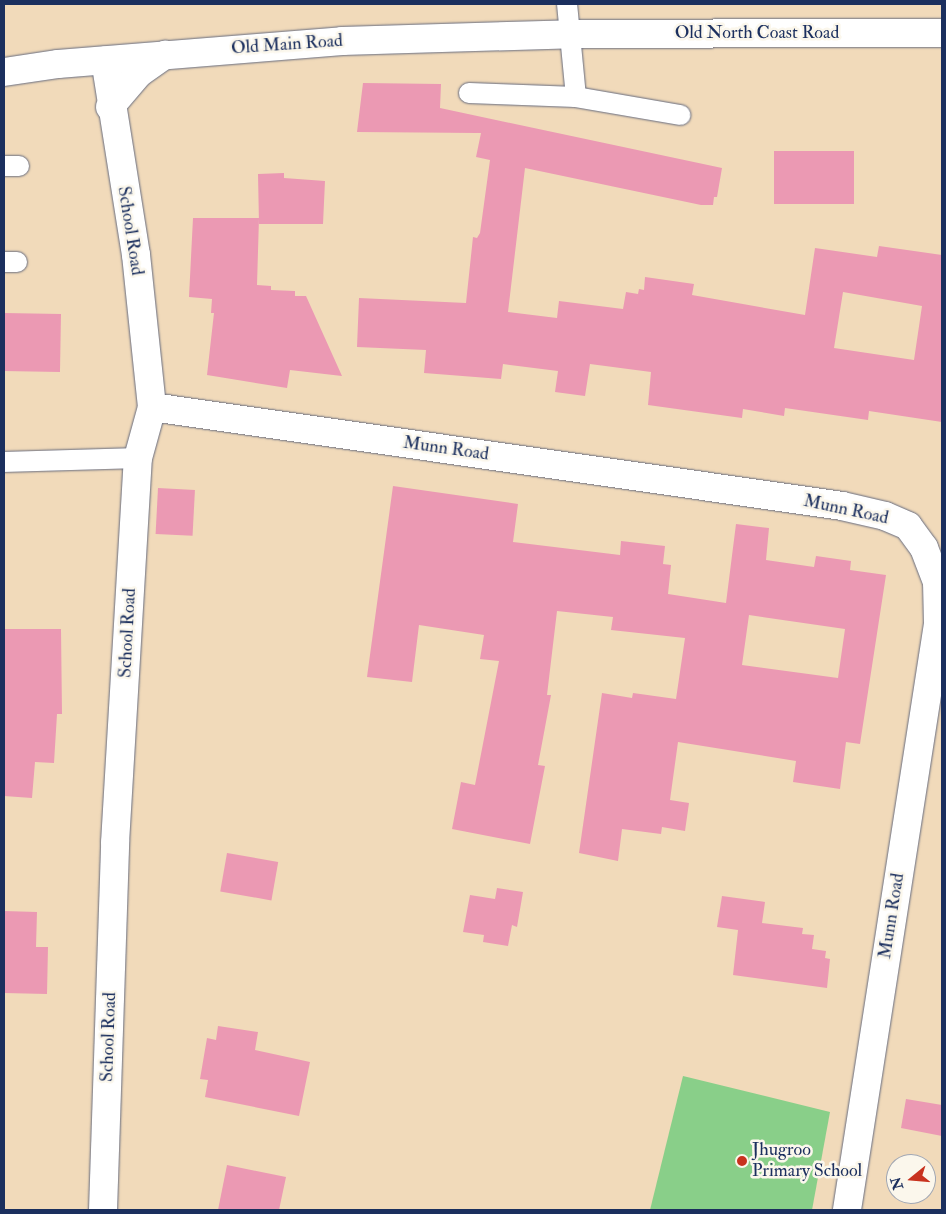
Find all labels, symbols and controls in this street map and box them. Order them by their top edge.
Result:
street label: Old North Coast Road [675,22,839,44]
street label: Old Main Road [230,30,344,60]
street label: School Road [112,185,148,277]
street label: Munn Road [402,432,490,466]
street label: Munn Road [801,490,891,530]
street label: School Road [115,588,141,678]
street label: Munn Road [875,872,909,960]
street label: School Road [97,992,121,1082]
place label: Jhugroo Primary School [752,1140,862,1182]
north arrow [886,1154,936,1204]
marker: Jhugroo Primary School [736,1155,748,1167]
text: N [887,1175,907,1192]

